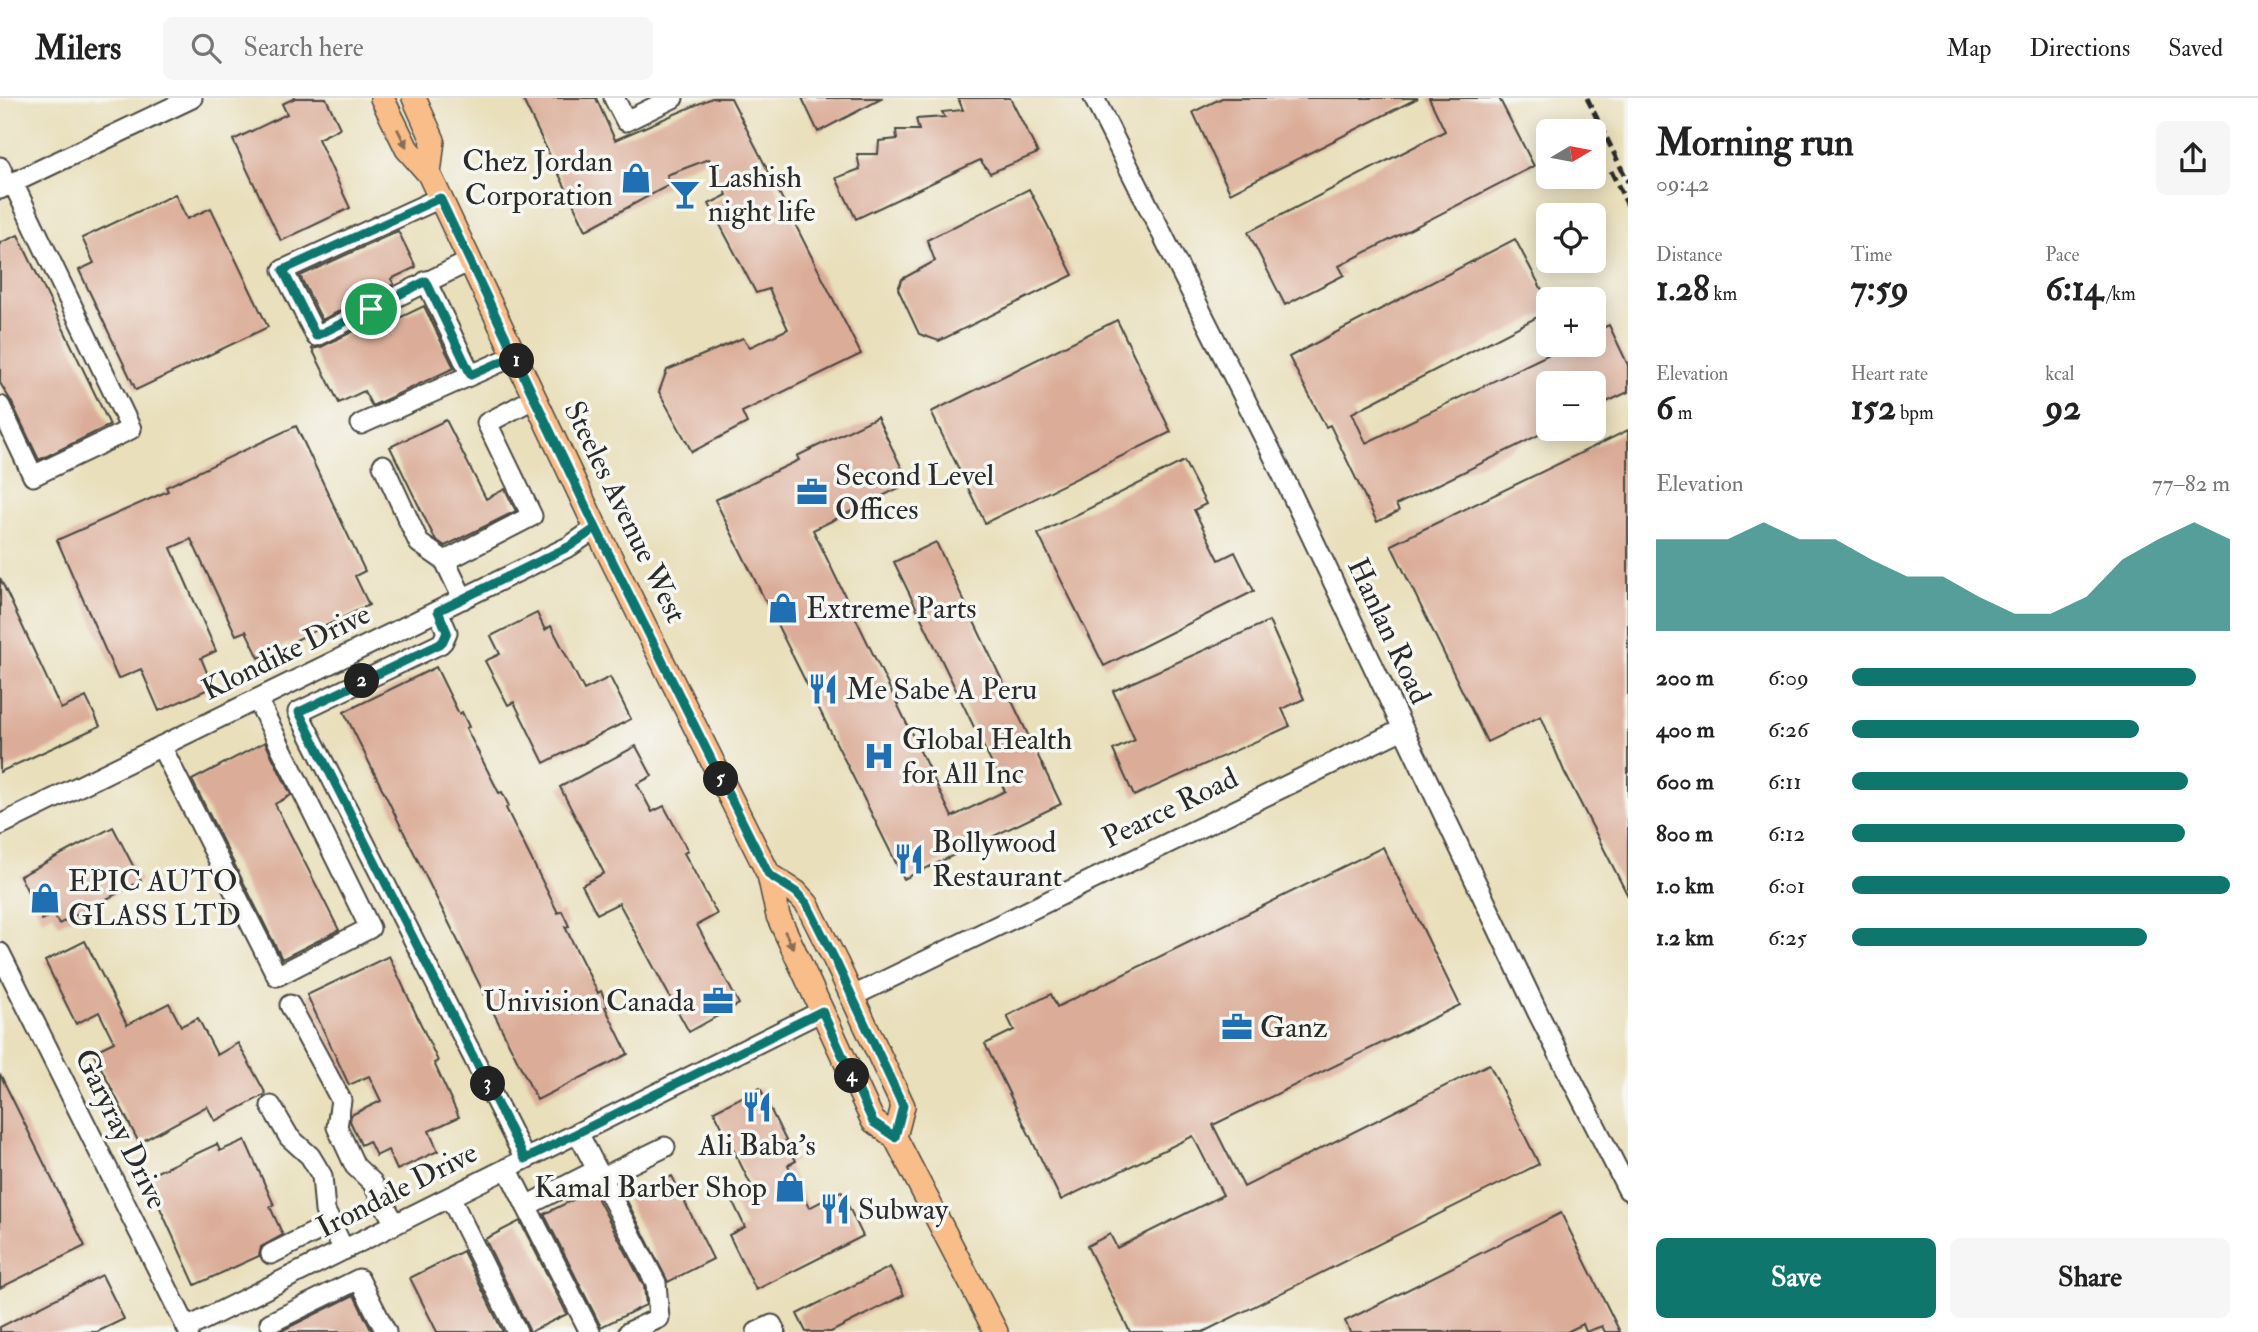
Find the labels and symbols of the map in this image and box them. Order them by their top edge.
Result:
north arrow [1536,119,1606,189]
one-way arrow [396,128,408,148]
place label: Chez Jordan Corporation [462,143,613,214]
place label: Lashish night life [708,159,816,230]
shop icon: Chez Jordan Corporation [619,161,653,195]
bar icon: Lashish night life [668,177,702,211]
pin [341,279,401,339]
pin: 1 [500,344,534,378]
street label: Steeles Avenue West [555,395,695,629]
place label: Second Level Offices [835,457,995,528]
office icon: Second Level Offices [795,475,829,509]
street label: Hanlan Road [1339,552,1439,710]
place label: Extreme Parts [806,590,977,627]
shop icon: Extreme Parts [766,591,800,625]
street label: Klondike Drive [196,595,376,709]
pin: 2 [344,664,380,698]
place label: Me Sabe A Peru [846,671,1037,708]
restaurant icon: Me Sabe A Peru [806,672,840,706]
place label: Global Health for All Inc [902,721,1073,792]
hospital icon: Global Health for All Inc [862,739,896,773]
street label: Pearce Road [1096,759,1244,857]
pin: 5 [704,762,738,796]
place label: Bollywood Restaurant [932,824,1062,895]
restaurant icon: Bollywood Restaurant [892,842,926,876]
place label: EPIC AUTO GLASS LTD [68,863,241,934]
shop icon: EPIC AUTO GLASS LTD [28,881,62,915]
one-way arrow [783,930,795,950]
place label: Univision Canada [483,983,696,1020]
office icon: Univision Canada [701,984,735,1018]
place label: Ganz [1260,1009,1328,1046]
office icon: Ganz [1220,1010,1254,1044]
street label: Garyray Drive [66,1043,176,1215]
pin: 4 [834,1058,870,1094]
pin: 3 [470,1066,505,1102]
restaurant icon: Ali Baba's [740,1090,774,1124]
place label: Ali Baba's [697,1127,816,1164]
street label: Irondale Drive [311,1134,483,1246]
place label: Kamal Barber Shop [534,1169,767,1206]
shop icon: Kamal Barber Shop [773,1170,807,1204]
place label: Subway [858,1191,949,1228]
restaurant icon: Subway [818,1192,852,1226]

